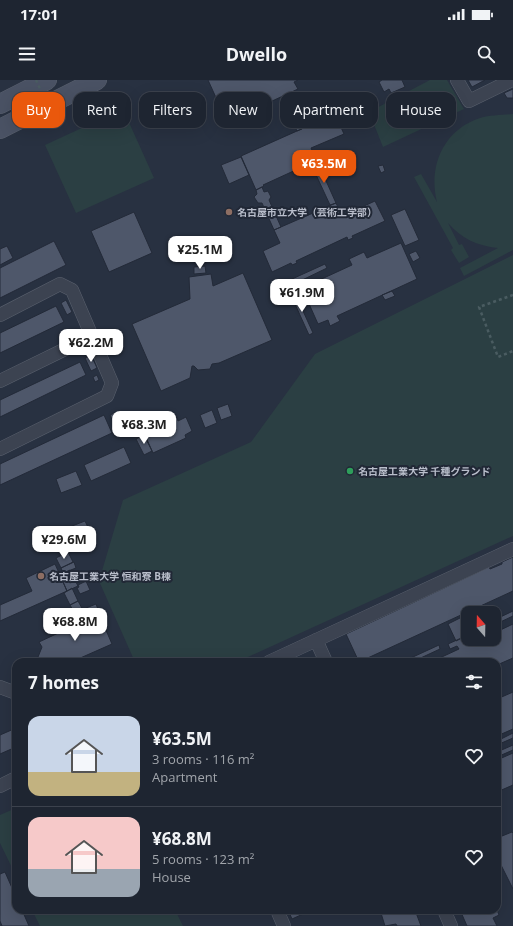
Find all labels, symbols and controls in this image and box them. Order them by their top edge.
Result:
text: 17:01 [20,4,59,24]
text: Dwello [226,42,287,66]
icon: menu [16,43,38,65]
icon: search [475,43,497,65]
chip: Buy [12,92,65,128]
chip: Rent [73,92,131,128]
chip: Filters [139,92,206,128]
chip: New [214,92,272,128]
chip: Apartment [280,92,378,128]
chip: House [386,92,456,128]
pin: ¥63.5M [291,150,357,184]
text: ¥63.5M [301,154,347,172]
place label: 名古屋市立大学（芸術工学部） [237,205,377,219]
marker: 名古屋市立大学（芸術工学部） [224,207,234,217]
pin: ¥25.1M [167,236,233,270]
text: ¥25.1M [177,240,223,258]
pin: ¥61.9M [269,279,335,313]
text: ¥61.9M [279,283,325,301]
pin: ¥62.2M [58,329,124,363]
text: ¥62.2M [68,333,114,351]
pin: ¥68.3M [111,411,177,445]
text: ¥68.3M [121,415,167,433]
place label: 名古屋工業大学 千種グランド [358,464,491,478]
marker: 名古屋工業大学 千種グランド [345,466,355,476]
pin: ¥29.6M [31,526,97,560]
text: ¥29.6M [41,530,87,548]
place label: 名古屋工業大学 恒和寮 B棟 [49,569,171,583]
marker: 名古屋工業大学 恒和寮 B棟 [36,571,46,581]
north arrow [461,606,501,646]
map controls [461,606,501,646]
pin: ¥68.8M [42,608,108,642]
text: ¥68.8M [52,612,98,630]
text: 7 homes [28,671,99,694]
icon: filters [463,671,485,693]
text: ¥63.5M [152,727,212,750]
icon: home [60,732,108,780]
icon: heart [463,745,485,767]
text: 3 rooms · 116 m² [152,750,254,768]
text: Apartment [152,768,217,786]
text: ¥68.8M [152,827,212,850]
icon: home [60,833,108,881]
icon: heart [463,846,485,868]
text: 5 rooms · 123 m² [152,850,254,868]
text: House [152,868,191,886]

